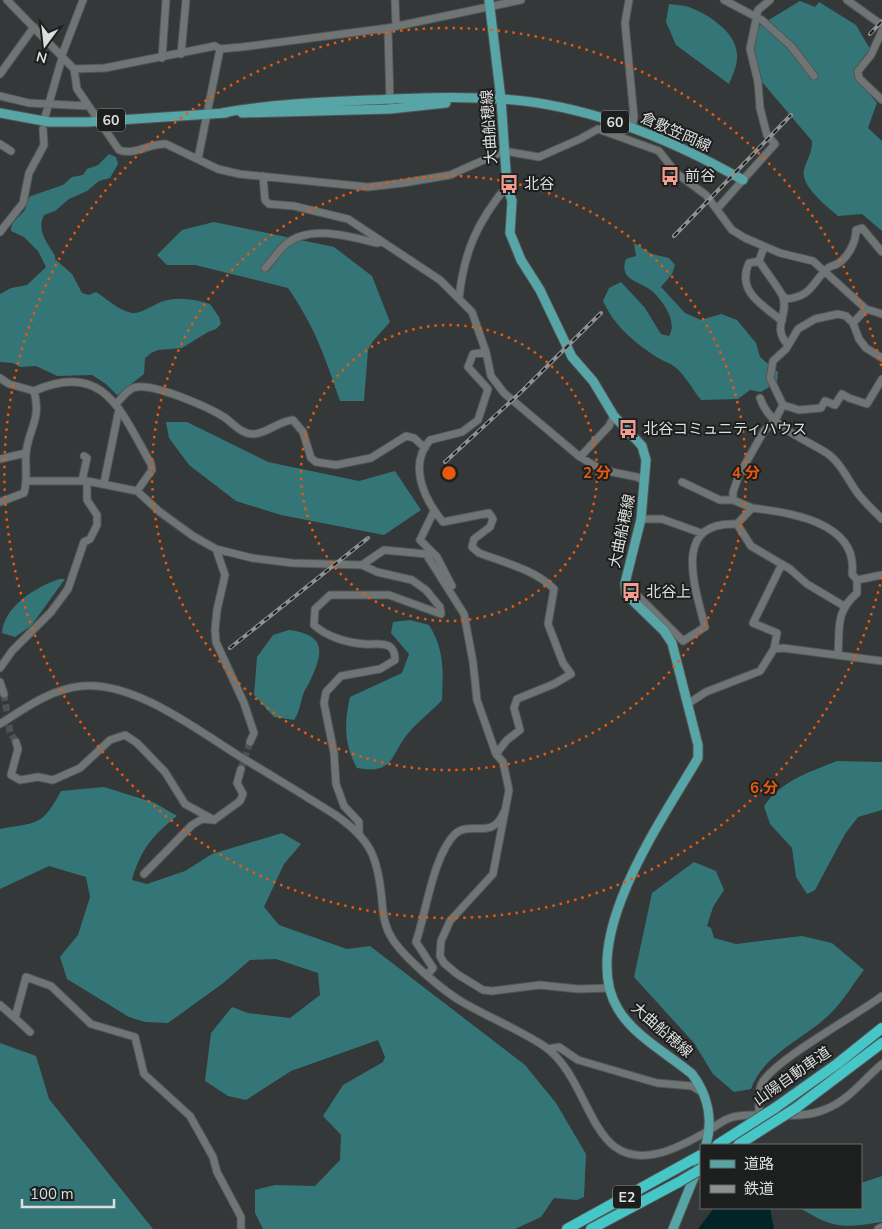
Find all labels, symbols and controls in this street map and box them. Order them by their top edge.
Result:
north arrow [20,20,70,70]
text: N [34,47,49,68]
street label: 大曲船穂線 [476,89,502,165]
road number: 60 [97,108,125,132]
street label: 倉敷笠岡線 [638,108,714,156]
road number: 60 [601,110,629,134]
bus stop icon: 前谷 [659,165,681,187]
place label: 前谷 [685,166,715,186]
bus stop icon: 北谷 [498,173,520,195]
place label: 北谷 [524,174,554,194]
bus stop icon: 北谷コミュニティハウス [617,418,639,440]
place label: 北谷コミュニティハウス [643,419,807,439]
text: 2 分 [583,463,611,483]
text: 4 分 [732,463,760,483]
centre of rings [440,464,458,482]
street label: 大曲船穂線 [604,492,640,570]
bus stop icon: 北谷上 [620,581,642,603]
place label: 北谷上 [646,582,691,602]
text: 6 分 [750,778,778,798]
street label: 大曲船穂線 [627,998,697,1062]
street label: 山陽自動車道 [749,1042,835,1110]
legend [700,1144,862,1209]
text: 道路 [744,1154,774,1174]
scale bar [22,1176,115,1208]
text: 鉄道 [744,1179,774,1199]
text: 100 m [30,1184,74,1204]
road number: E2 [613,1186,641,1208]

